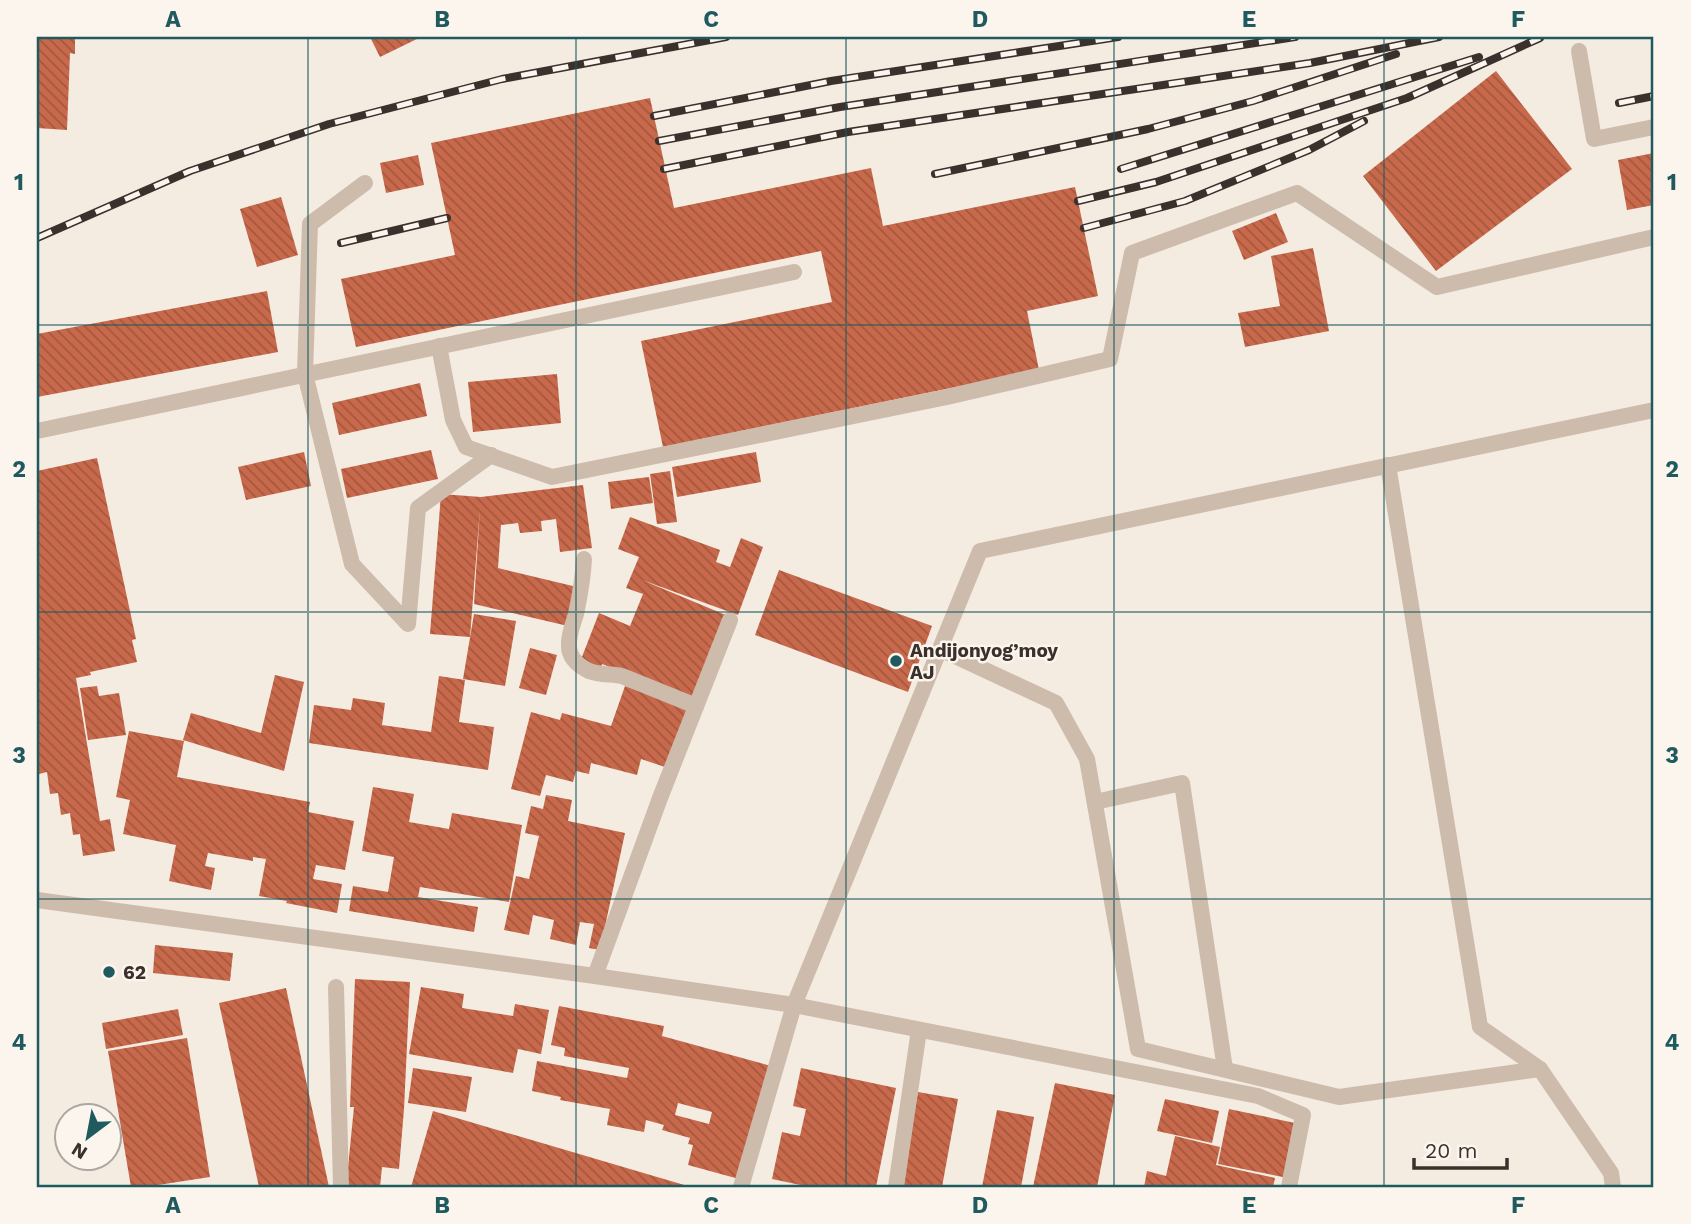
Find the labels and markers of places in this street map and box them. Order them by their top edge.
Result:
place label: Andijonyog’moy AJ [910,639,1058,684]
marker: Andijonyog’moy AJ [888,653,904,669]
place label: 62 [123,961,146,984]
marker: 62 [101,964,117,980]

